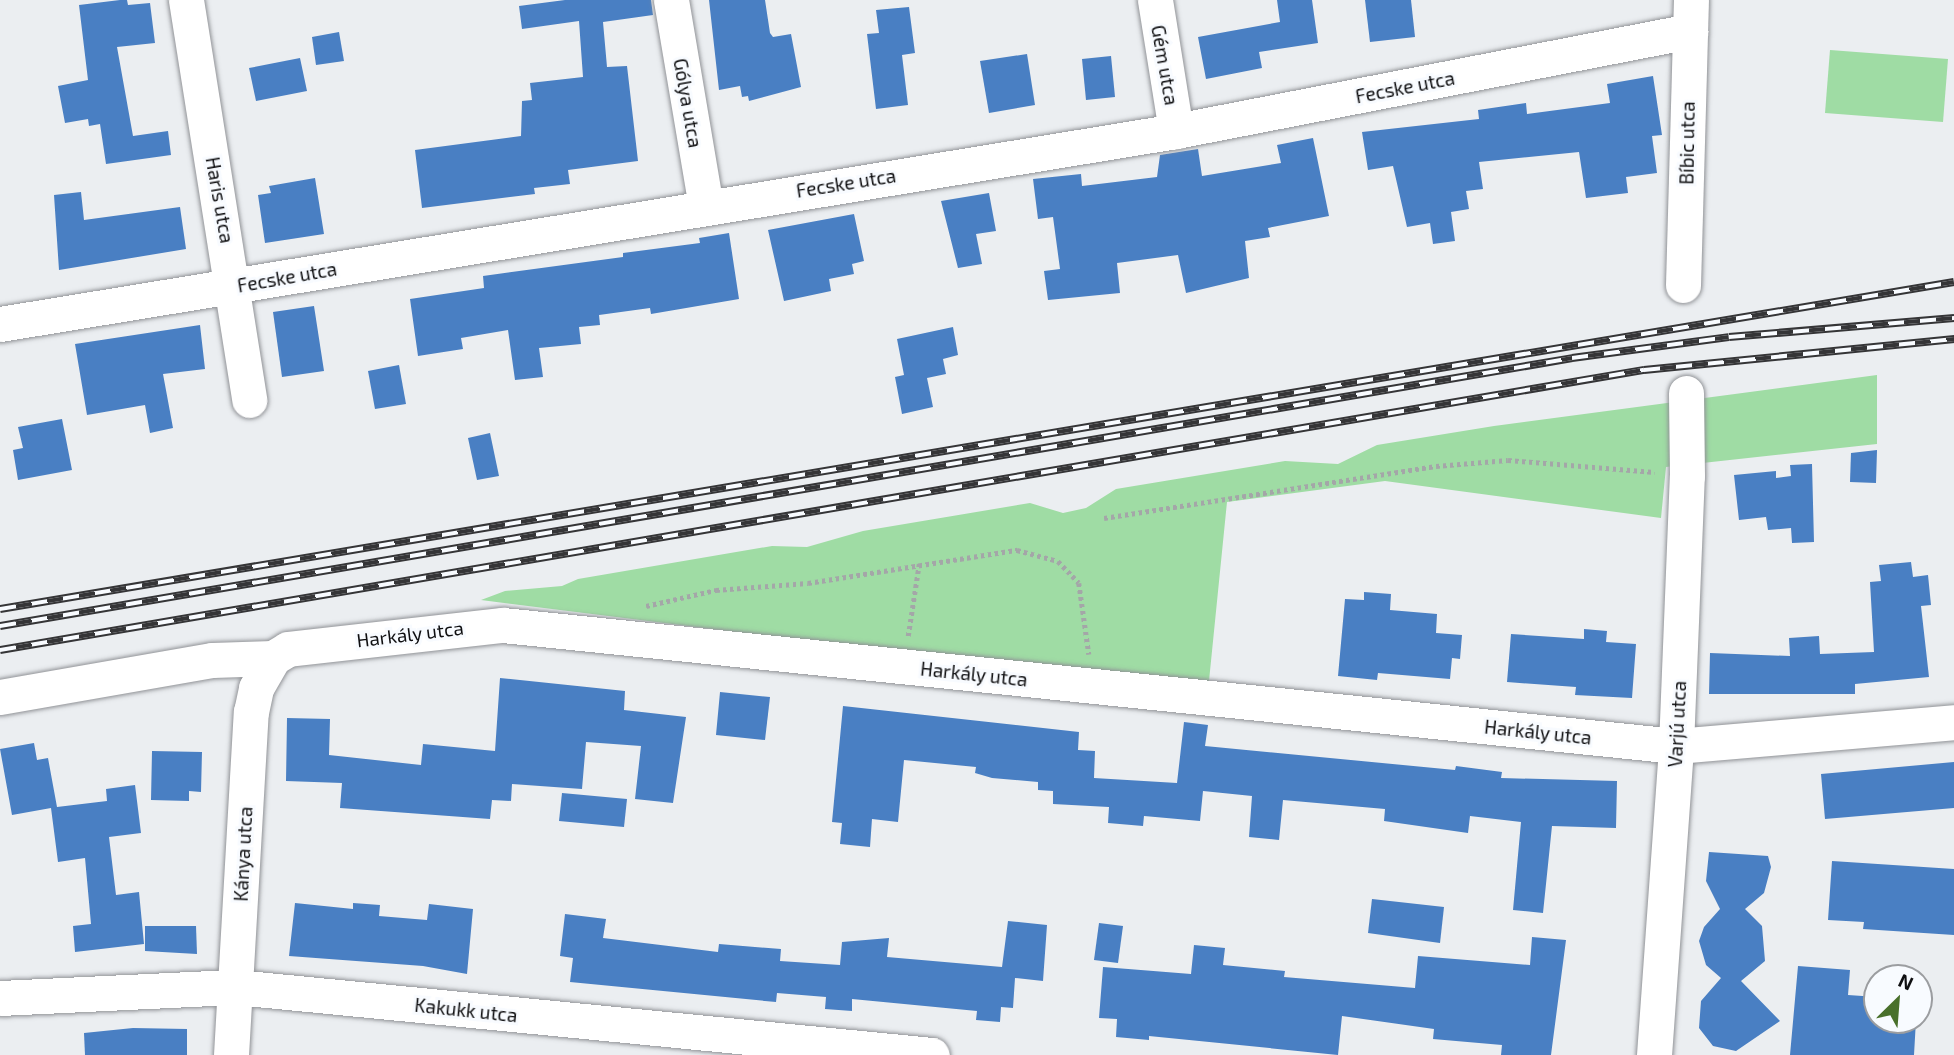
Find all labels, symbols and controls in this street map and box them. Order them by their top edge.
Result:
street label: Gém utca [1147,23,1183,107]
street label: Gólya utca [669,57,707,149]
street label: Fecske utca [1353,66,1457,108]
street label: Bíbic utca [1675,101,1699,185]
street label: Haris utca [201,155,239,245]
street label: Fecske utca [794,164,898,202]
street label: Fecske utca [235,257,339,297]
street label: Harkály utca [355,616,465,652]
street label: Harkály utca [919,657,1029,691]
street label: Varjú utca [1663,680,1691,768]
street label: Harkály utca [1483,715,1593,749]
street label: Kánya utca [229,806,257,902]
north arrow [1863,964,1933,1034]
text: N [1895,968,1917,995]
street label: Kakukk utca [413,993,519,1027]

